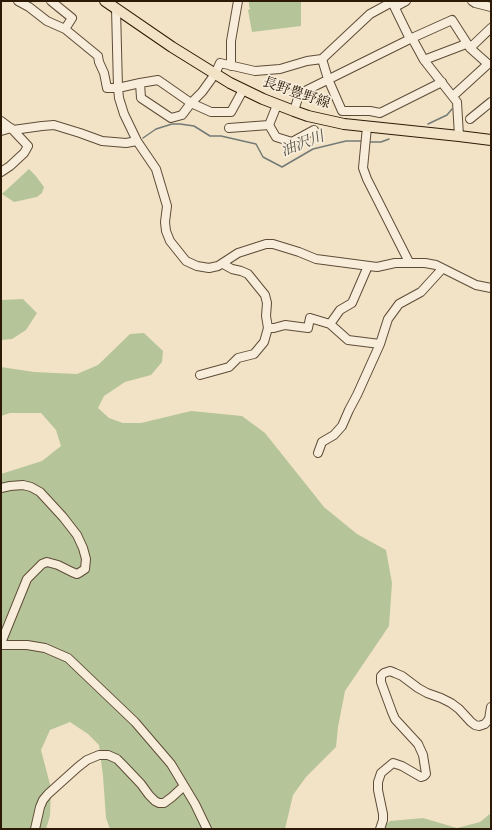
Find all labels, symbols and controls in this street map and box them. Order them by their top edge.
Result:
street label: 長野豊野線 [260,75,332,113]
water label: 油沢川 [279,129,327,161]

